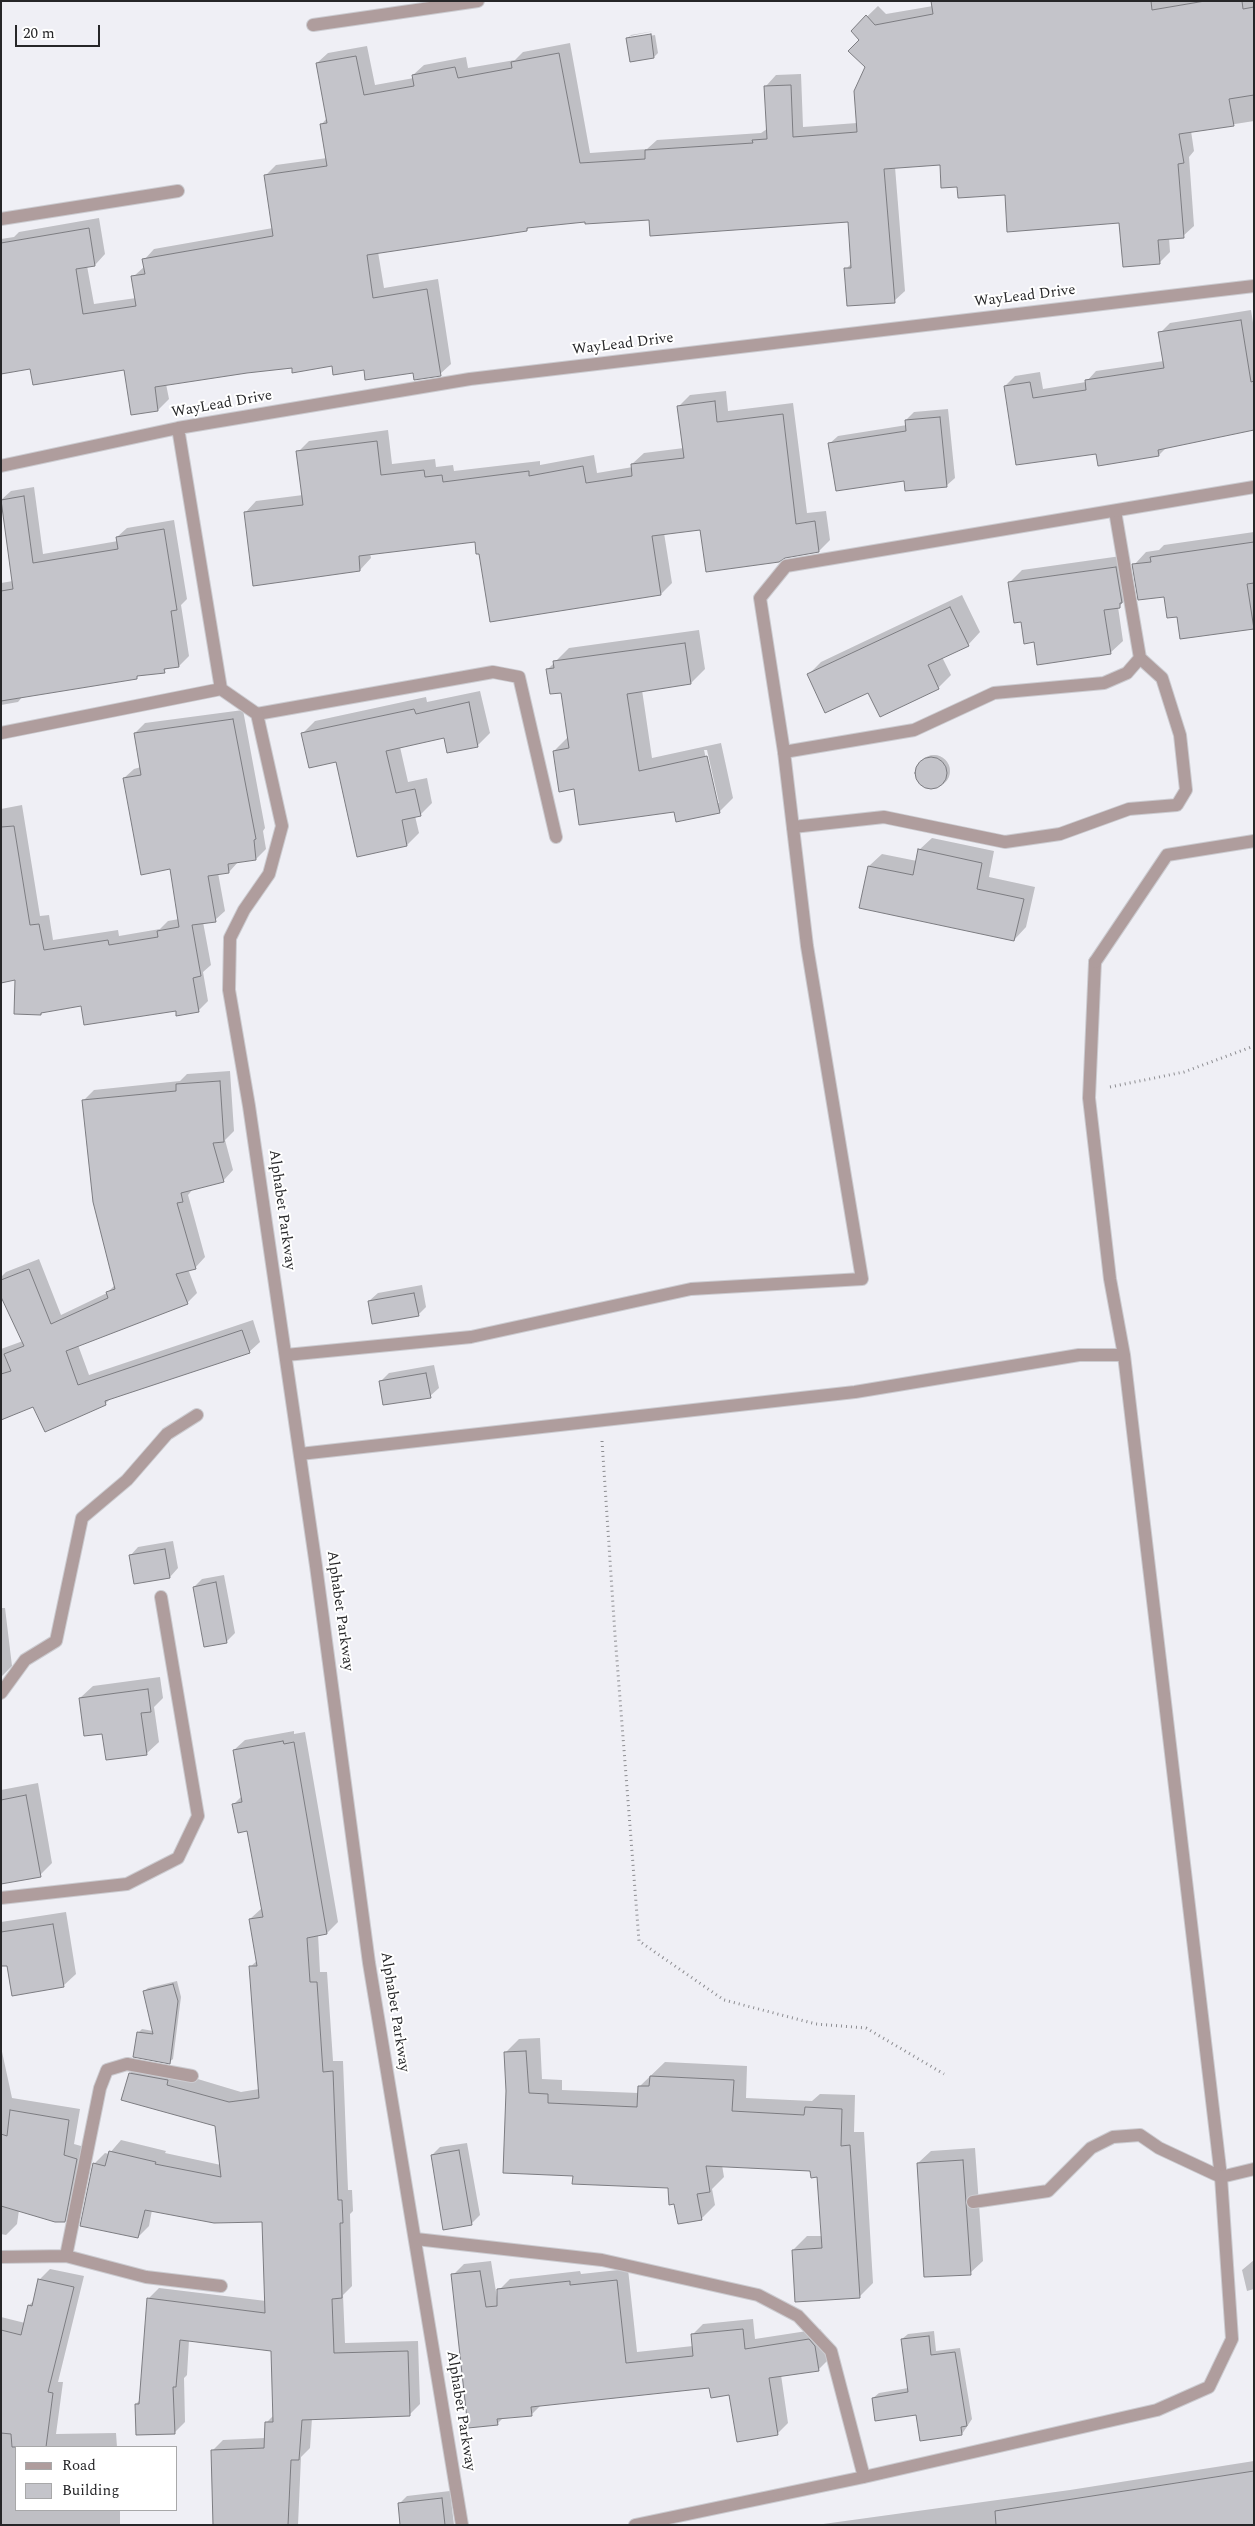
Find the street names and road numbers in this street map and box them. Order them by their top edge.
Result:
street label: WayLead Drive [973,282,1077,312]
street label: WayLead Drive [571,330,675,360]
street label: WayLead Drive [170,387,274,423]
street label: Alphabet Parkway [264,1149,298,1271]
street label: Alphabet Parkway [322,1550,356,1672]
street label: Alphabet Parkway [376,1951,412,2073]
street label: Alphabet Parkway [442,2350,478,2472]

